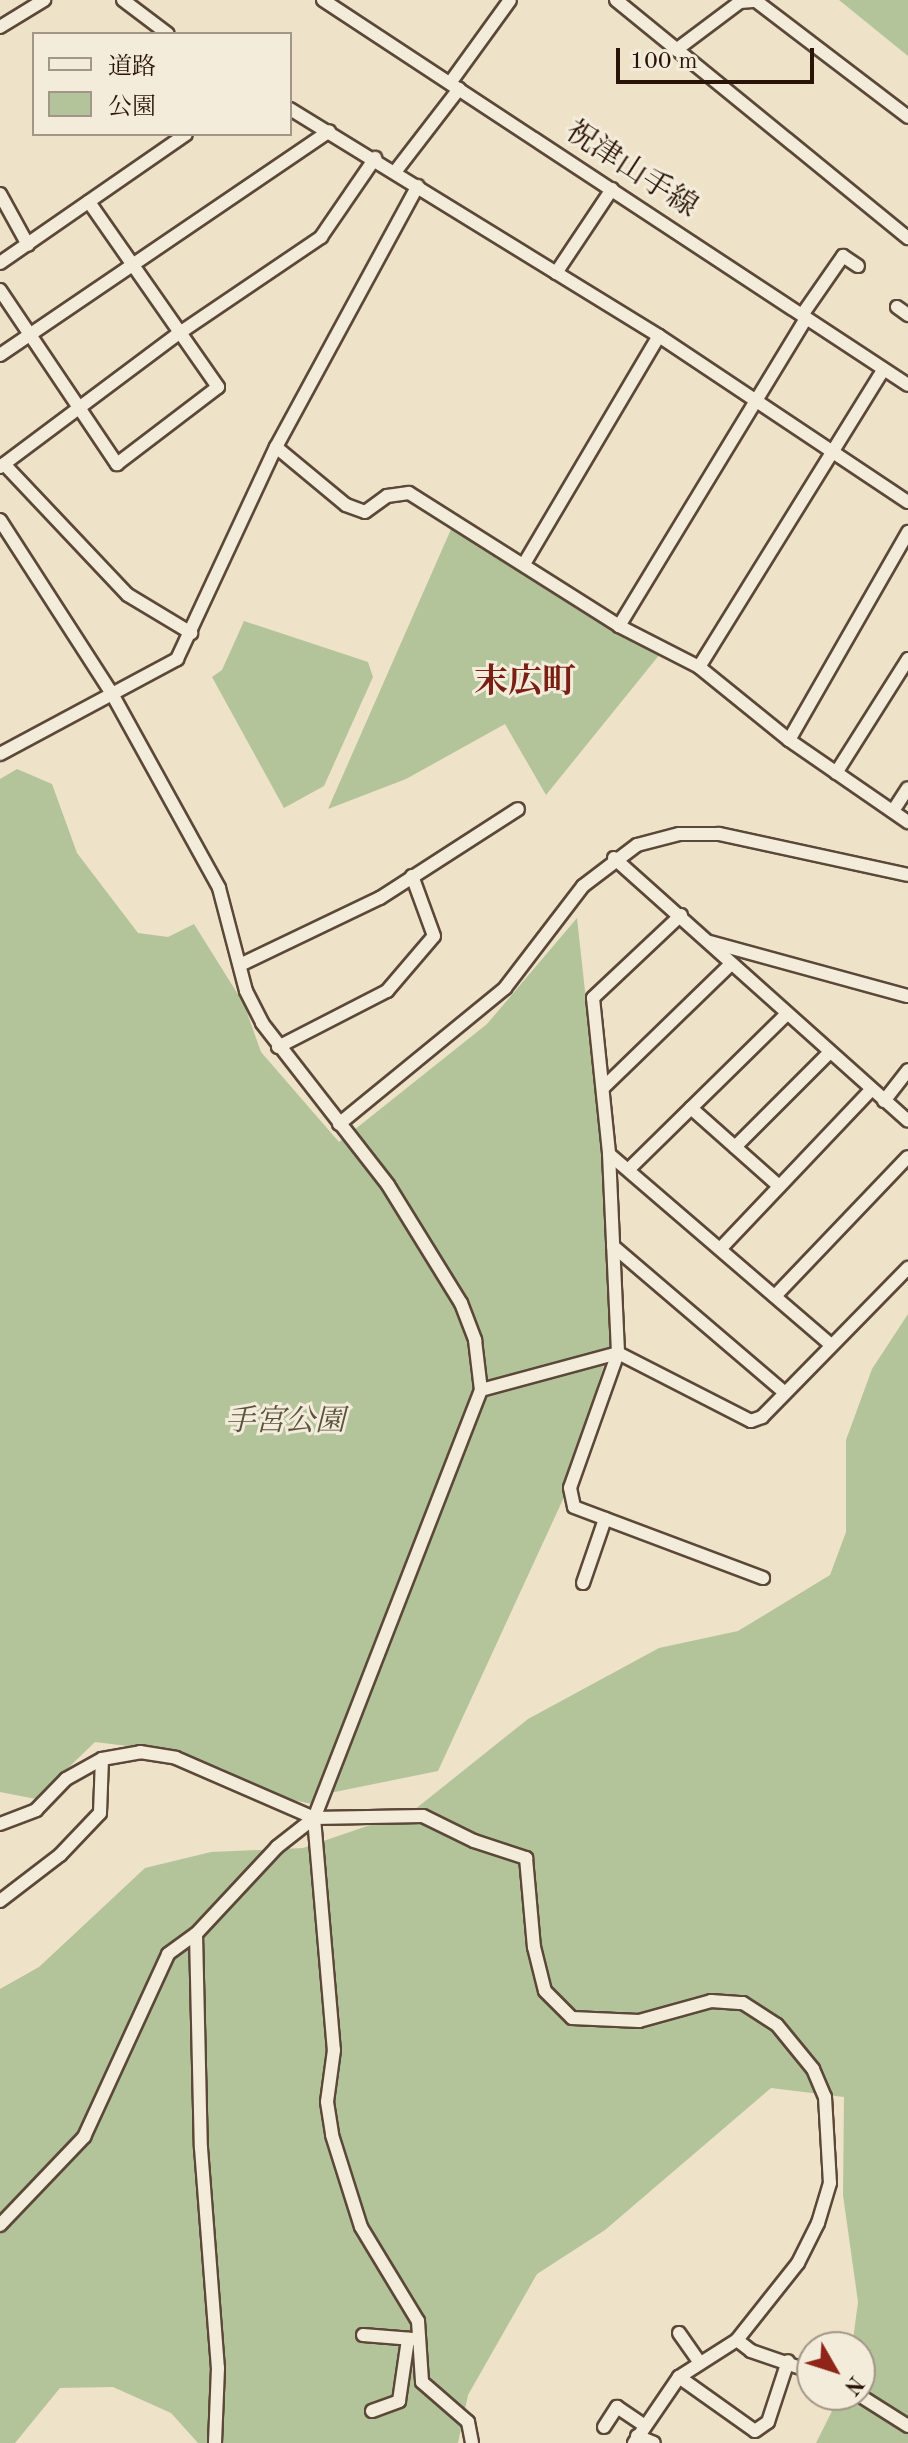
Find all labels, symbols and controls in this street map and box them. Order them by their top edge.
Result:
legend [32,32,292,136]
scale bar [620,32,818,82]
text: 100 m [630,50,698,74]
text: 道路 [108,56,156,80]
text: 公園 [108,96,156,120]
street label: 祝津山手線 [558,114,704,226]
district label: 末広町 [474,664,576,704]
park label: 手宮公園 [225,1404,345,1440]
north arrow [796,2331,876,2411]
text: N [839,2371,867,2398]

